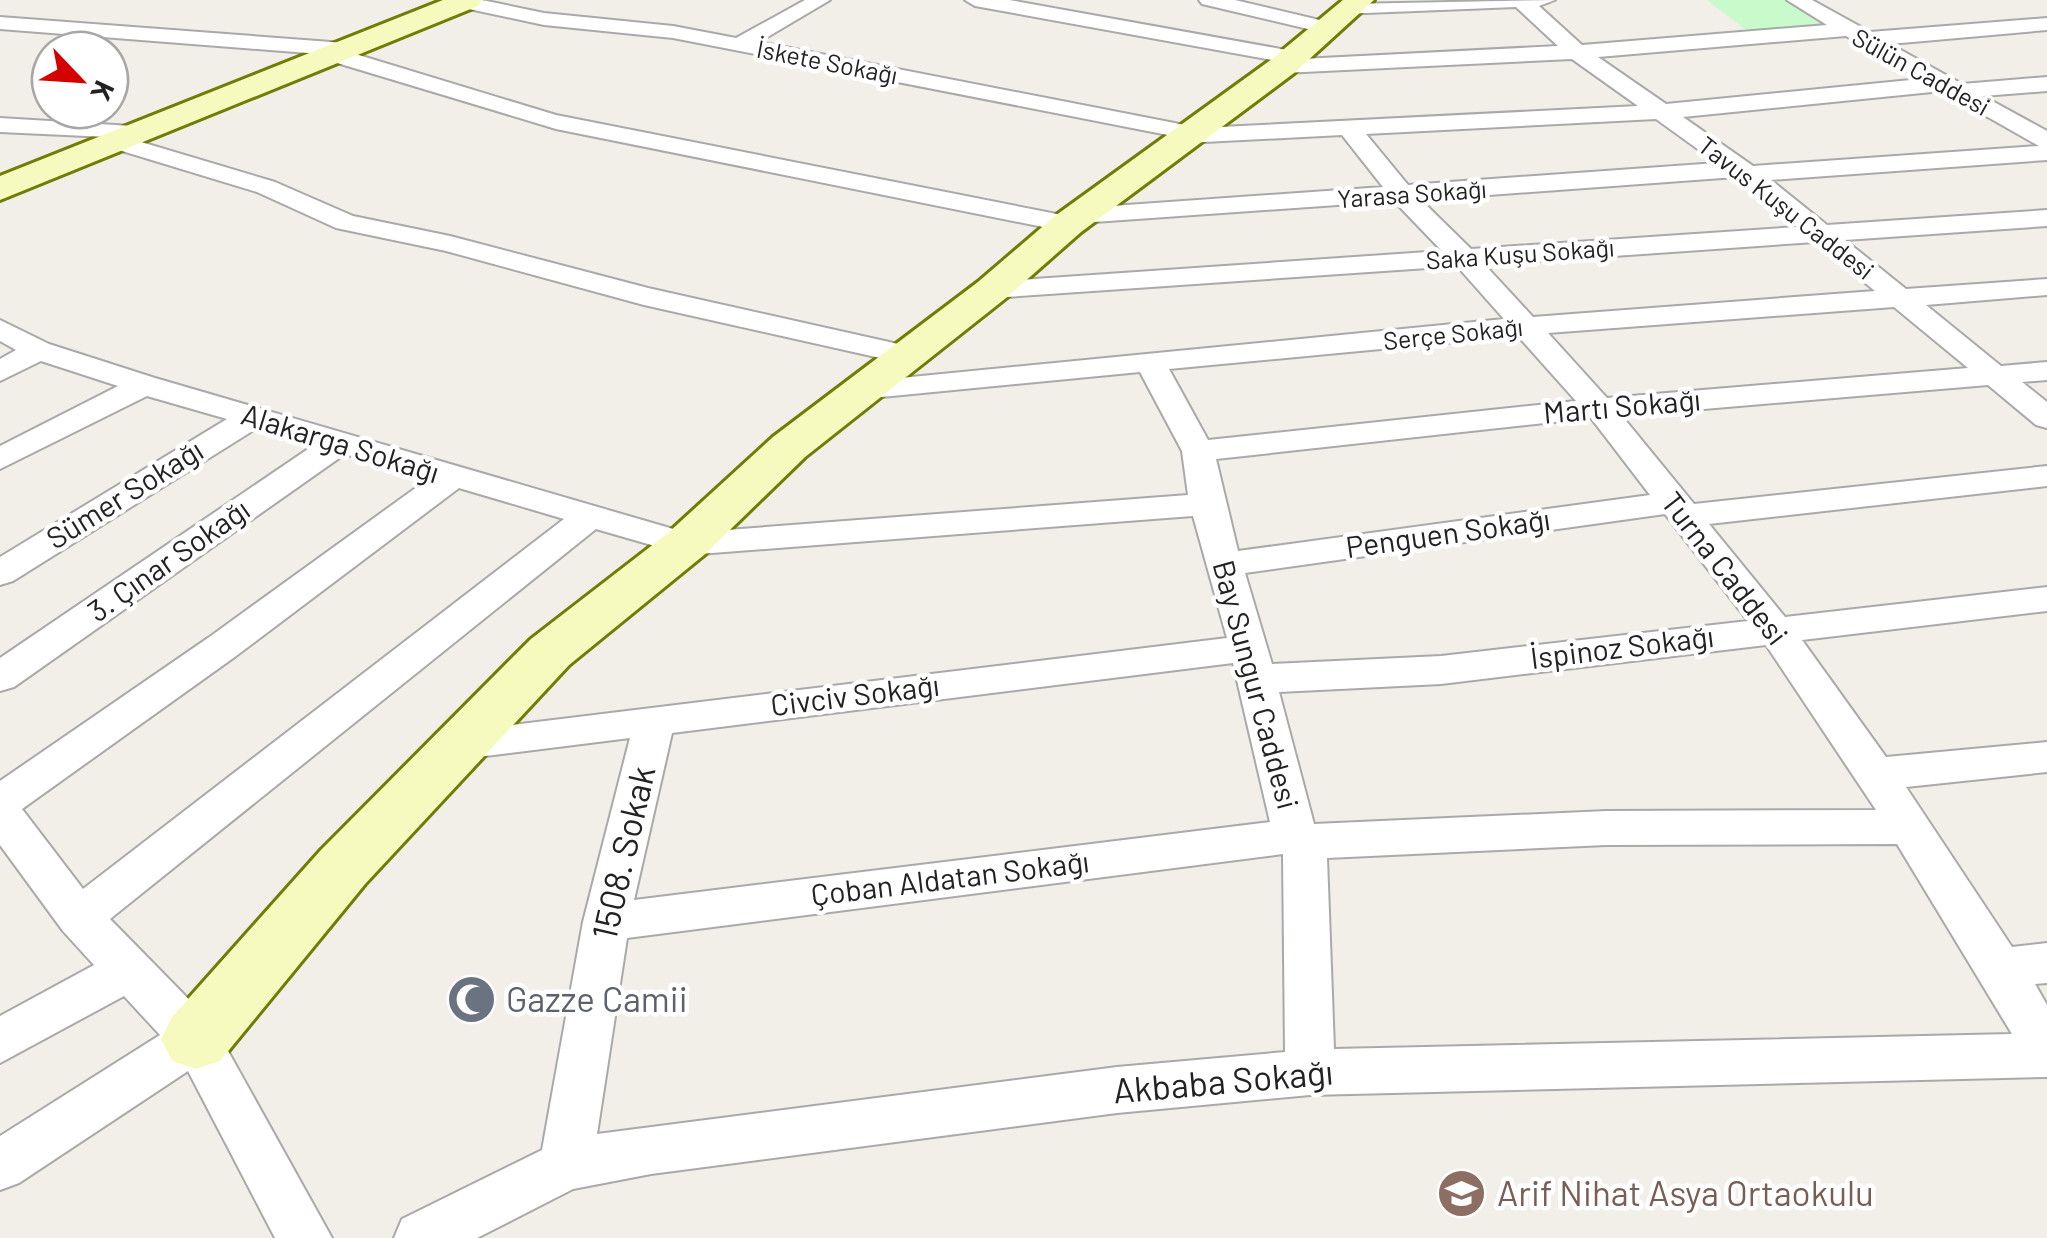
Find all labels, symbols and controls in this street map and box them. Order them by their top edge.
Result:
street label: Sülün Caddesi [1848,21,1995,121]
north arrow [30,30,130,130]
street label: İskete Sokağı [754,33,900,89]
text: K [84,76,123,107]
street label: Tavus Kuşu Caddesi [1693,129,1880,285]
street label: Yarasa Sokağı [1336,173,1488,213]
street label: Saka Kuşu Sokağı [1425,231,1615,275]
street label: Serçe Sokağı [1382,311,1524,355]
street label: Martı Sokağı [1542,380,1702,430]
street label: Alakarga Sokağı [237,395,444,489]
street label: Sümer Sokağı [39,431,209,556]
street label: Turna Caddesi [1655,484,1796,651]
street label: 3. Çınar Sokağı [80,490,256,628]
street label: Penguen Sokağı [1343,500,1552,564]
street label: Bay Sungur Caddesi [1206,556,1307,813]
street label: İspinoz Sokağı [1528,617,1715,675]
street label: Civciv Sokağı [768,666,941,722]
street label: 1508. Sokak [582,762,662,944]
street label: Çoban Aldatan Sokağı [809,842,1091,912]
mosque icon: Gazze Camii [445,974,497,1026]
place label: Gazze Camii [506,977,688,1019]
street label: Akbaba Sokağı [1111,1049,1335,1111]
school or university icon: Arif Nihat Asya Ortaokulu [1436,1168,1488,1220]
place label: Arif Nihat Asya Ortaokulu [1497,1171,1874,1213]

